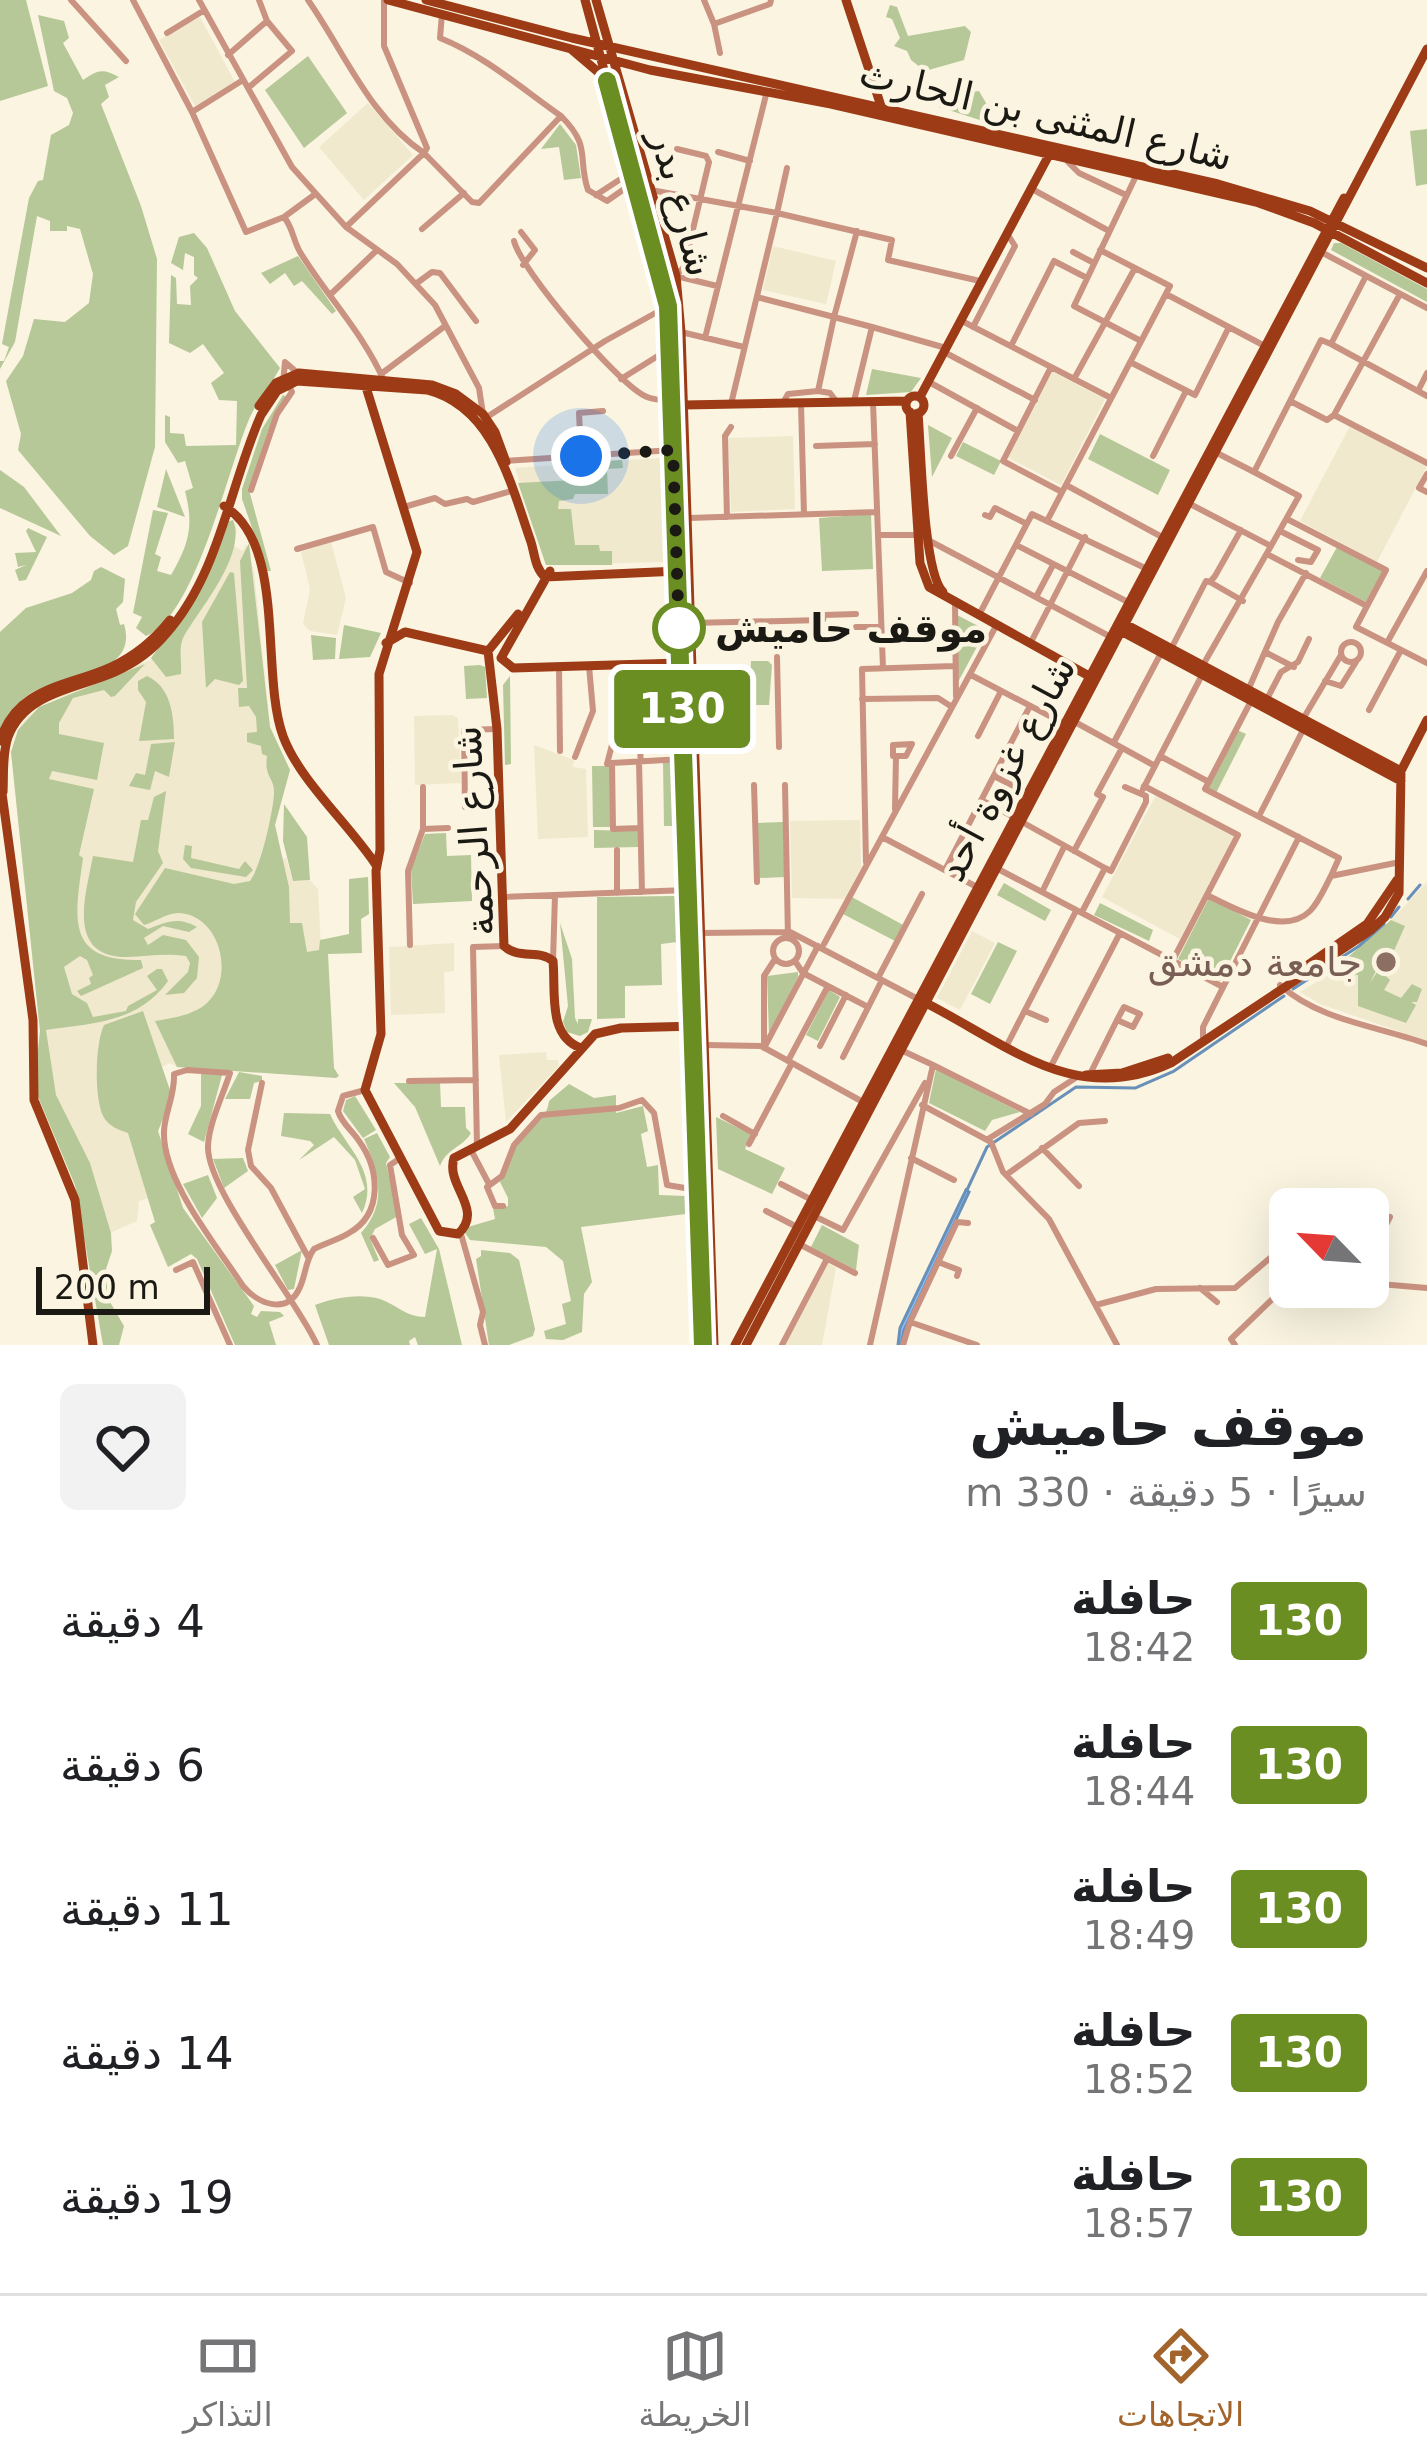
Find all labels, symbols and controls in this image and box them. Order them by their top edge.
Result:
street label: شارع المثنى بن الحارث [855,50,1237,180]
street label: شارع بدر [640,123,724,281]
your location [551,426,611,486]
marker: موقف حاميش [654,603,704,653]
place label: موقف حاميش [715,606,987,652]
street label: شارع غزوة أحد [926,647,1085,889]
line badge: 130 [613,670,751,748]
text: 130 [638,684,726,733]
street label: شارع الرحمة [444,724,504,938]
place label: جامعة دمشق [1147,940,1362,986]
marker: جامعة دمشق [1373,949,1399,975]
north arrow [1269,1188,1389,1308]
map controls [1269,1188,1389,1308]
scale bar [36,1261,210,1314]
text: 200 m [54,1268,160,1307]
button: heart [60,1384,186,1510]
text: موقف حاميش [969,1392,1367,1458]
text: سيرًا · 5 دقيقة · 330 m [965,1470,1367,1515]
text: حافلة [1071,1572,1195,1625]
text: 4 دقيقة [60,1595,205,1648]
text: 130 [1255,1596,1343,1645]
text: 18:42 [1083,1625,1195,1670]
text: حافلة [1071,1716,1195,1769]
text: 6 دقيقة [60,1739,205,1792]
text: 130 [1255,1740,1343,1789]
text: 18:44 [1083,1769,1195,1814]
text: حافلة [1071,1860,1195,1913]
text: 11 دقيقة [60,1883,234,1936]
text: 130 [1255,1884,1343,1933]
text: 18:49 [1083,1913,1195,1958]
text: حافلة [1071,2004,1195,2057]
text: 14 دقيقة [60,2027,234,2080]
text: 130 [1255,2028,1343,2077]
text: 18:52 [1083,2057,1195,2102]
text: حافلة [1071,2148,1195,2201]
text: 19 دقيقة [60,2171,234,2224]
text: 130 [1255,2172,1343,2221]
text: 18:57 [1083,2201,1195,2246]
tab: التذاكر [183,2323,273,2434]
tab: الخريطة [638,2323,751,2434]
tab: الاتجاهات [1117,2323,1244,2434]

